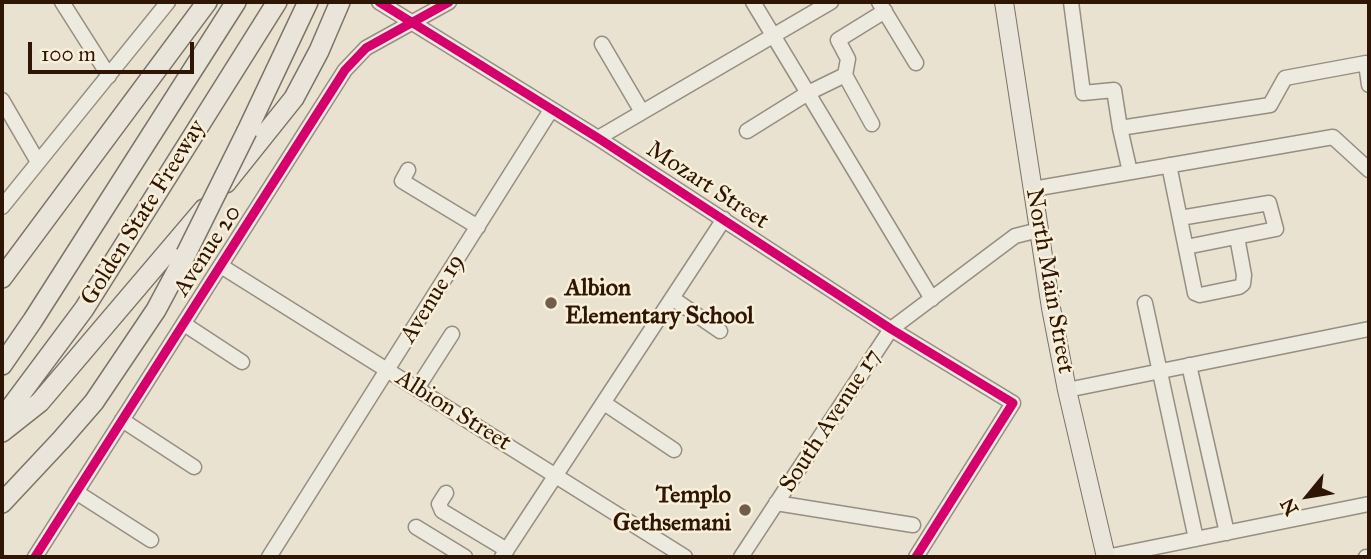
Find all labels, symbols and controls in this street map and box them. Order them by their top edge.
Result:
scale bar [32,28,198,72]
text: 100 m [41,41,96,67]
street label: Golden State Freeway [75,115,213,311]
street label: Mozart Street [640,136,774,236]
street label: North Main Street [1019,186,1079,376]
street label: Avenue 20 [168,200,248,302]
street label: Avenue 19 [394,249,472,349]
place label: Albion Elementary School [565,275,754,331]
marker: Albion Elementary School [543,295,559,311]
street label: South Avenue 17 [774,344,888,498]
street label: Albion Street [390,364,516,458]
north arrow [1273,461,1343,531]
place label: Templo Gethsemani [613,482,731,538]
text: N [1275,494,1303,519]
marker: Templo Gethsemani [737,502,753,518]

